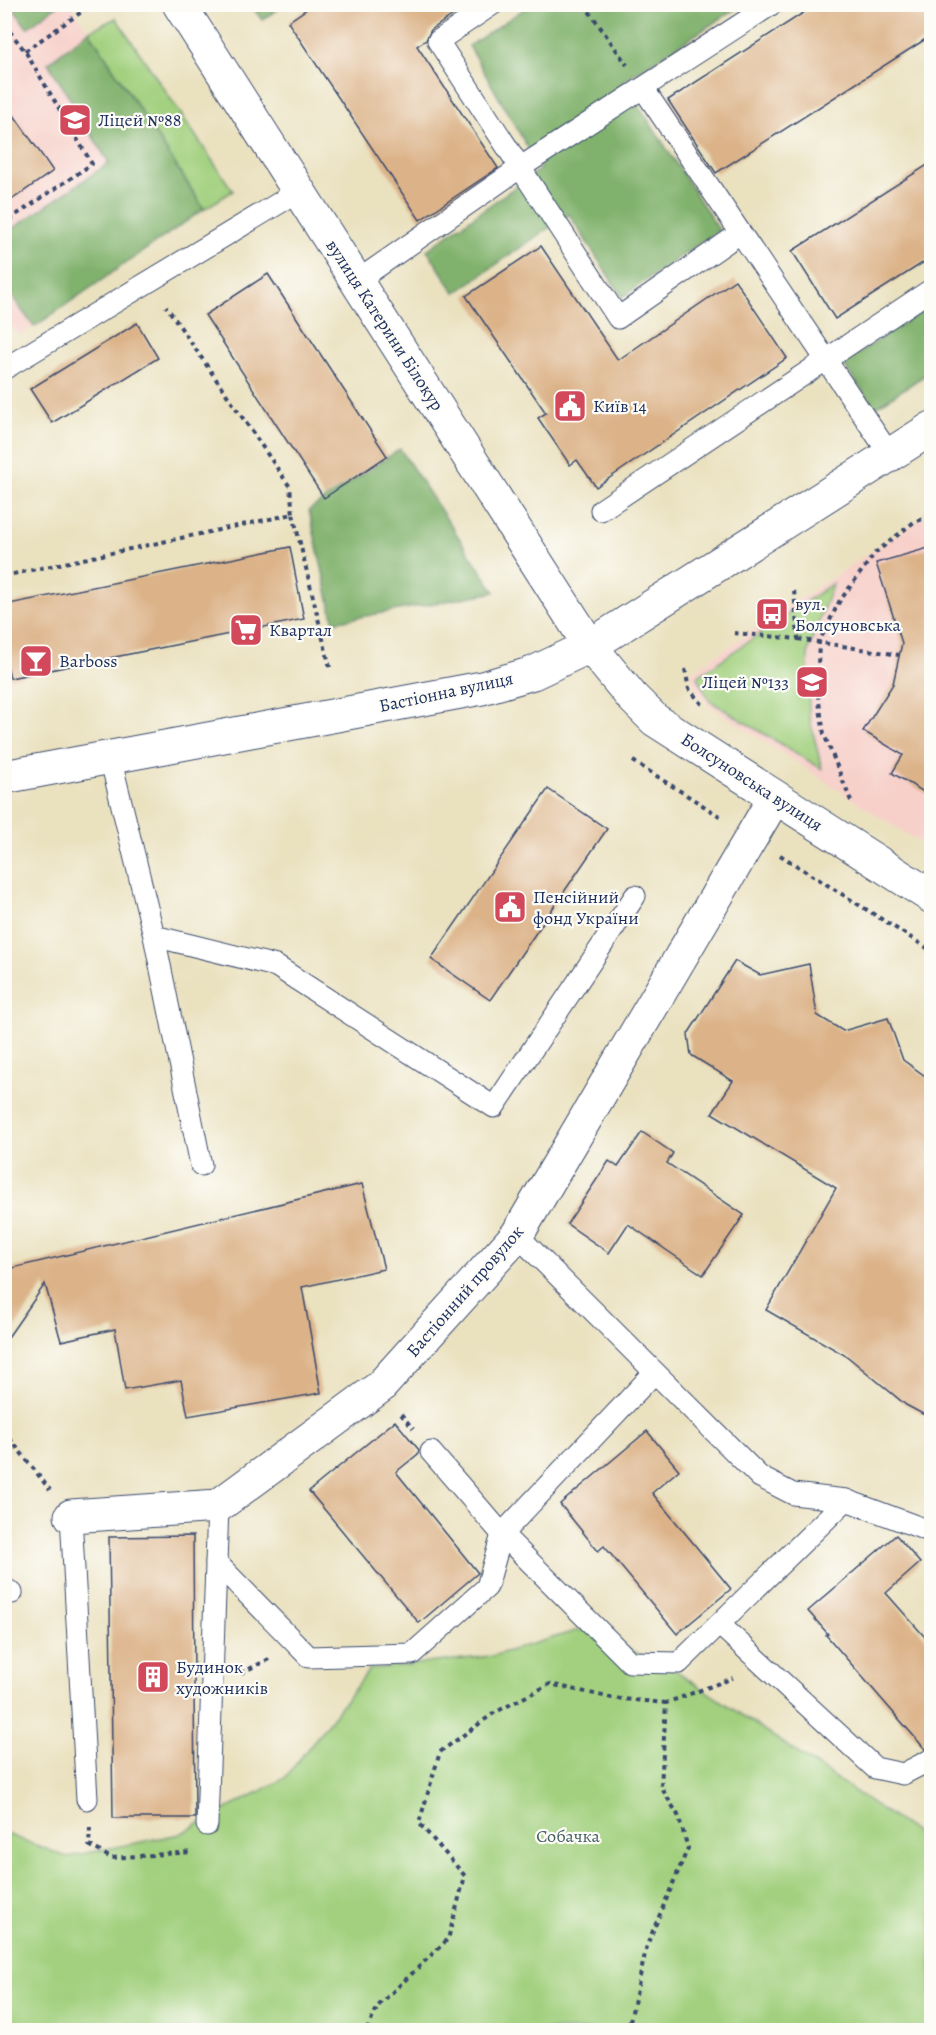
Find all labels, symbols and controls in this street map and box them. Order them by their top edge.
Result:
school or university icon: Ліцей №88 [57,102,93,138]
place label: Ліцей №88 [98,108,182,132]
street label: вулиця Катерини Білокур [321,235,449,415]
public building icon: Київ 14 [552,388,588,424]
place label: Київ 14 [593,394,647,418]
place label: вул. Болсуновська [795,592,902,637]
bus stop icon: вул. Болсуновська [754,596,790,632]
supermarket icon: Квартал [228,612,264,648]
place label: Квартал [269,618,332,642]
bar icon: Barboss [18,643,54,679]
place label: Barboss [59,649,118,673]
school or university icon: Ліцей №133 [794,664,830,700]
street label: Бастіонна вулиця [377,666,515,718]
place label: Ліцей №133 [702,670,789,694]
street label: Болсуновська вулиця [677,727,827,837]
place label: Пенсійний фонд України [533,885,639,930]
public building icon: Пенсійний фонд України [492,889,528,925]
street label: Бастіонний провулок [401,1220,529,1362]
place label: Будинок художників [176,1655,268,1700]
building icon: Будинок художників [135,1659,171,1695]
park label: Собачка [536,1824,601,1848]

